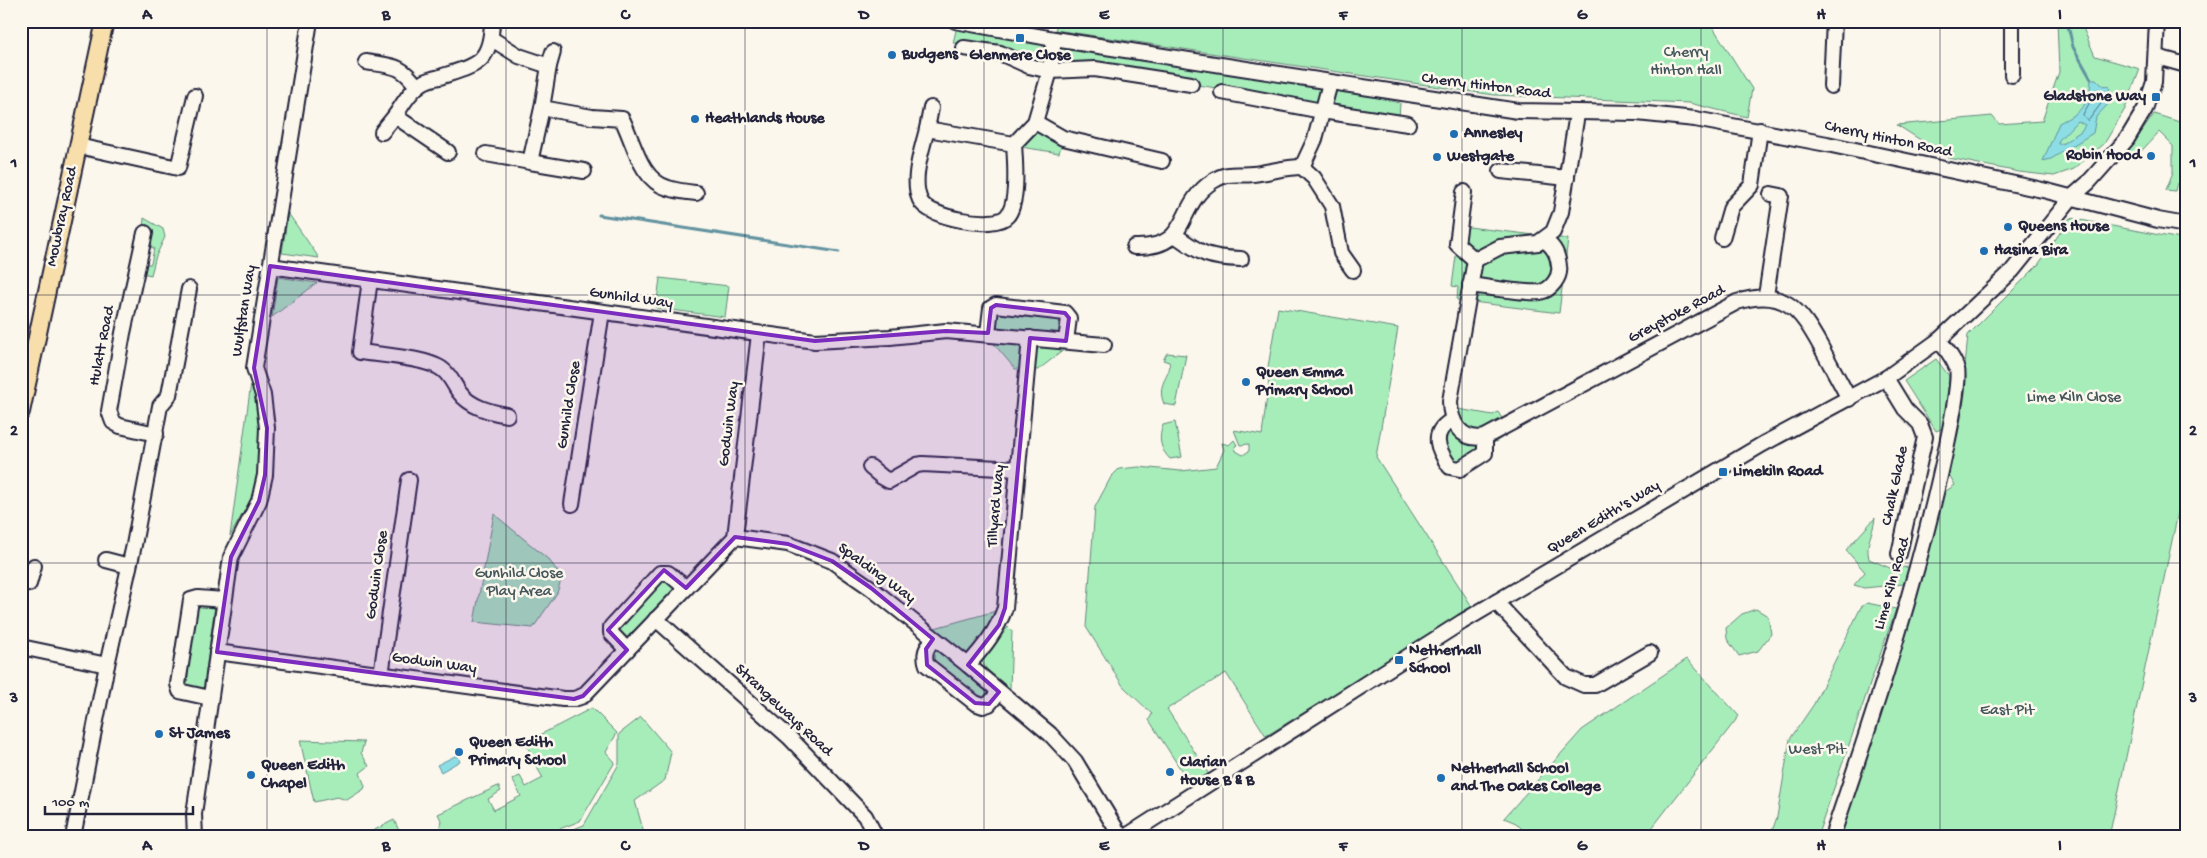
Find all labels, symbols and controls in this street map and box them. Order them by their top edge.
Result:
text: A [141,7,153,26]
text: B [381,7,391,26]
text: C [620,7,631,26]
text: D [857,7,870,26]
text: E [1099,7,1110,26]
text: F [1338,7,1349,26]
text: G [1577,7,1588,26]
text: H [1816,7,1826,26]
text: I [2058,7,2062,26]
marker: Glenmere Close [1014,32,1026,44]
park label: Cherry Hinton Hall [1650,44,1722,81]
place label: Budgens [901,46,959,65]
place label: Glenmere Close [969,47,1071,66]
marker: Budgens [886,49,898,61]
street label: Cherry Hinton Road [1420,70,1553,105]
place label: Gladstone Way [2043,88,2146,107]
marker: Gladstone Way [2150,91,2162,103]
place label: Heathlands House [705,110,825,129]
marker: Heathlands House [689,113,701,125]
street label: Cherry Hinton Road [1822,117,1955,163]
place label: Annesley [1463,125,1523,144]
marker: Annesley [1448,128,1460,140]
place label: Robin Hood [2065,147,2143,166]
place label: Westgate [1446,148,1515,167]
marker: Robin Hood [2145,150,2157,162]
marker: Westgate [1431,151,1443,163]
text: 1 [10,155,17,174]
text: 1 [2189,155,2196,174]
street label: Mowbray Road [43,164,83,269]
place label: Queens House [2018,218,2110,237]
marker: Queens House [2002,221,2014,233]
place label: Hasina Bira [1994,242,2069,261]
marker: Hasina Bira [1978,245,1990,257]
street label: Wulfstan Way [228,264,262,358]
street label: Greystoke Road [1625,281,1730,348]
street label: Gunhild Way [588,284,674,314]
street label: Hulatt Road [86,303,120,387]
street label: Gunhild Close [554,359,586,450]
place label: Queen Emma Primary School [1255,364,1354,401]
marker: Queen Emma Primary School [1240,376,1252,388]
street label: Godwin Way [715,380,745,468]
park label: Lime Kiln Close [2027,389,2122,408]
text: 2 [10,423,18,442]
text: 2 [2189,423,2197,442]
street label: Chalk Glade [1878,444,1914,527]
place label: Limekiln Road [1733,463,1824,482]
street label: Tillyard Way [984,464,1010,549]
marker: Limekiln Road [1717,466,1729,478]
street label: Queen Edith's Way [1544,477,1664,559]
street label: Godwin Close [362,529,394,621]
street label: Lime Kiln Road [1871,534,1916,632]
street label: Spalding Way [833,539,919,609]
park label: Gunhild Close Play Area [475,565,564,602]
place label: Netherhall School [1409,642,1482,679]
street label: Godwin Way [390,649,478,679]
marker: Netherhall School [1393,654,1405,666]
street label: Strangeways Road [730,661,837,762]
text: 3 [9,690,18,709]
text: 3 [2188,690,2197,709]
park label: East Pit [1980,702,2035,721]
place label: St James [169,725,231,744]
marker: St James [153,728,165,740]
place label: Queen Edith Primary School [468,734,567,771]
park label: West Pit [1789,741,1847,760]
marker: Queen Edith Primary School [453,746,465,758]
place label: Clarian House B & B [1179,754,1255,791]
place label: Queen Edith Chapel [260,757,346,794]
place label: Netherhall School and The Oakes College [1450,760,1601,797]
marker: Clarian House B & B [1164,766,1176,778]
marker: Queen Edith Chapel [245,769,257,781]
marker: Netherhall School and The Oakes College [1435,772,1447,784]
scale bar [45,783,192,815]
text: 100 m [51,794,90,812]
text: A [141,838,153,857]
text: B [381,838,391,857]
text: C [620,838,631,857]
text: D [857,838,870,857]
text: E [1099,838,1110,857]
text: F [1338,838,1349,857]
text: G [1577,838,1588,857]
text: H [1816,838,1826,857]
text: I [2058,838,2062,857]

